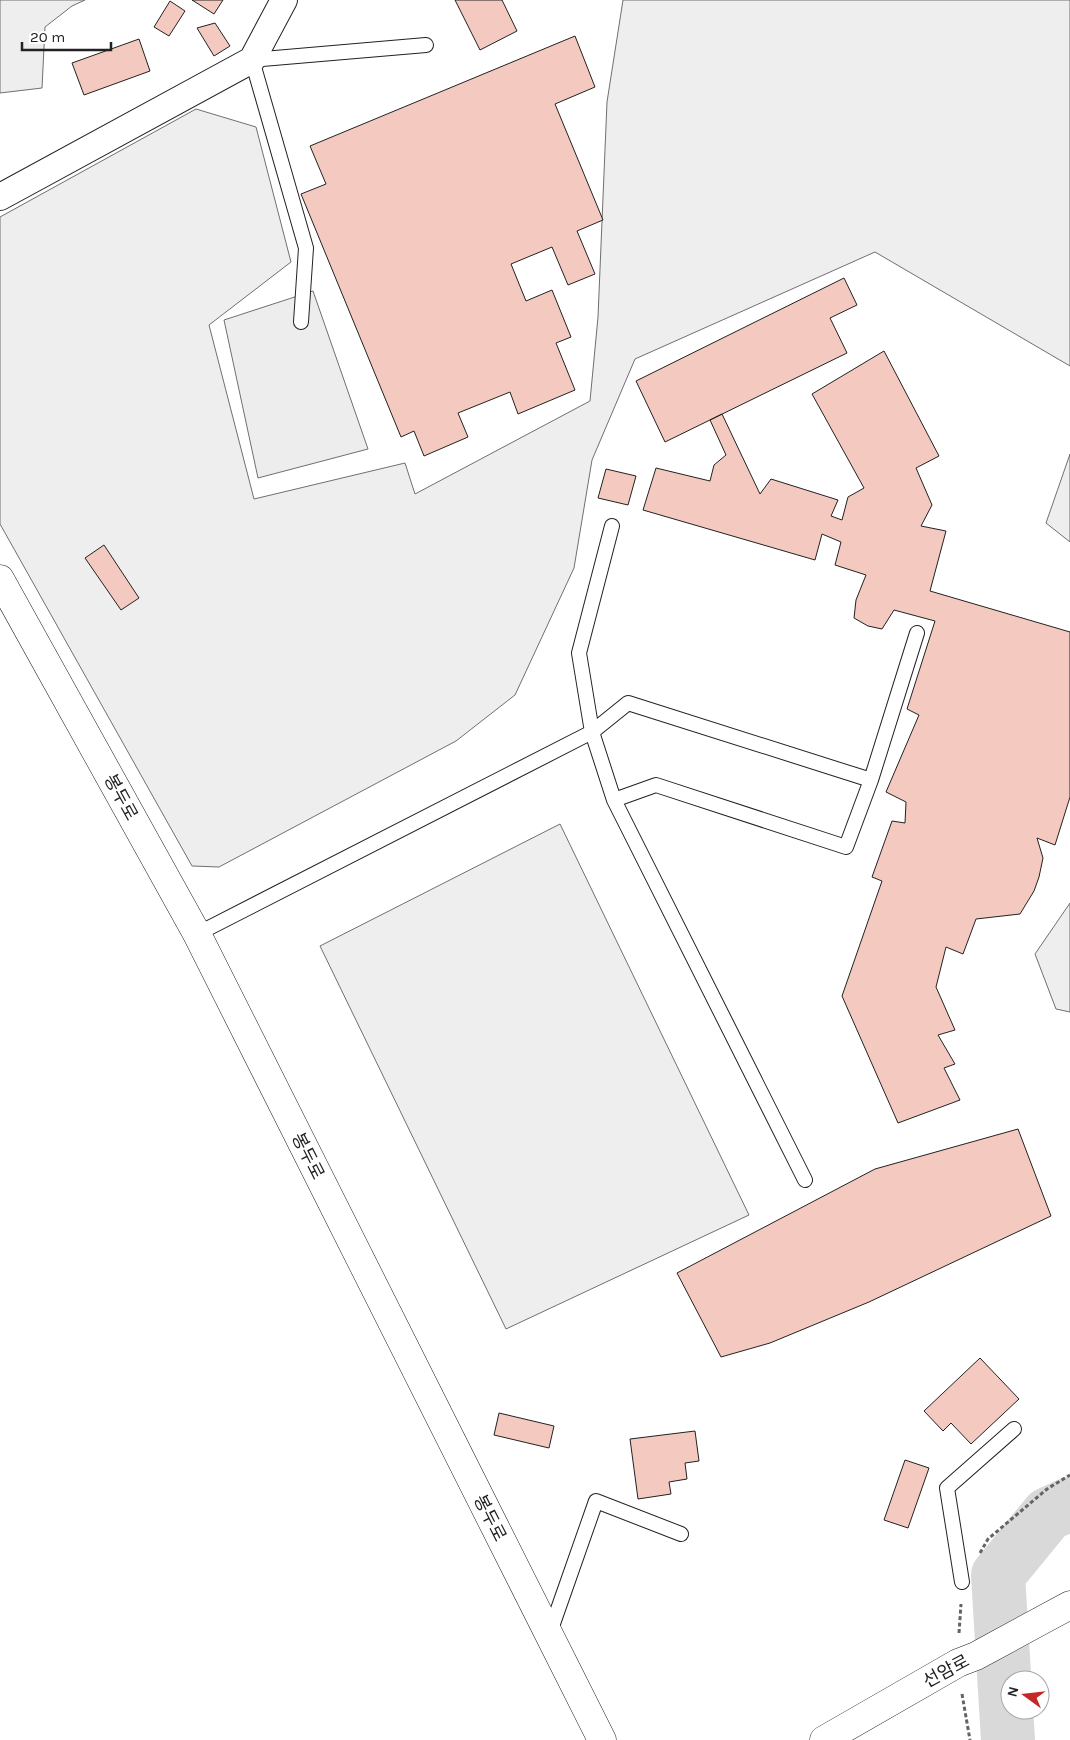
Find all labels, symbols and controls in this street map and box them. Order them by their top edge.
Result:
scale bar [22,20,111,52]
text: 20 m [30,28,65,46]
street label: 봉두로 [99,770,143,824]
street label: 봉두로 [287,1129,329,1183]
street label: 봉두로 [469,1491,511,1545]
street label: 선암로 [919,1650,973,1692]
north arrow [1000,1670,1050,1720]
text: N [1003,1685,1022,1699]

